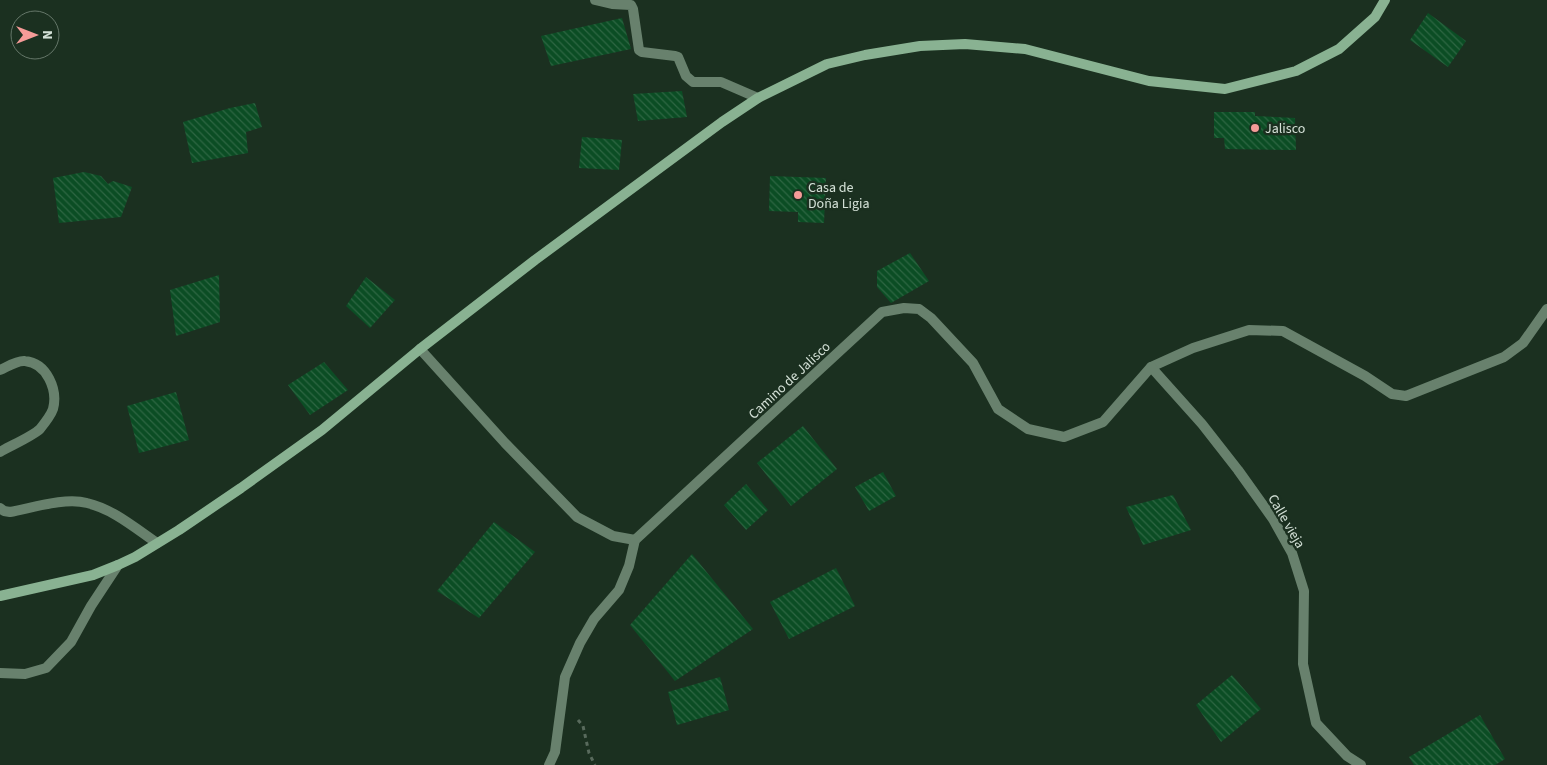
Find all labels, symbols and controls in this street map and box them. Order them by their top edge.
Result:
north arrow [10,10,60,60]
text: N [37,30,57,40]
place label: Jalisco [1265,119,1305,139]
marker: Jalisco [1249,122,1261,134]
place label: Casa de Doña Ligia [808,178,870,214]
marker: Casa de Doña Ligia [792,189,804,201]
street label: Camino de Jalisco [744,337,835,424]
street label: Calle vieja [1263,491,1310,552]

